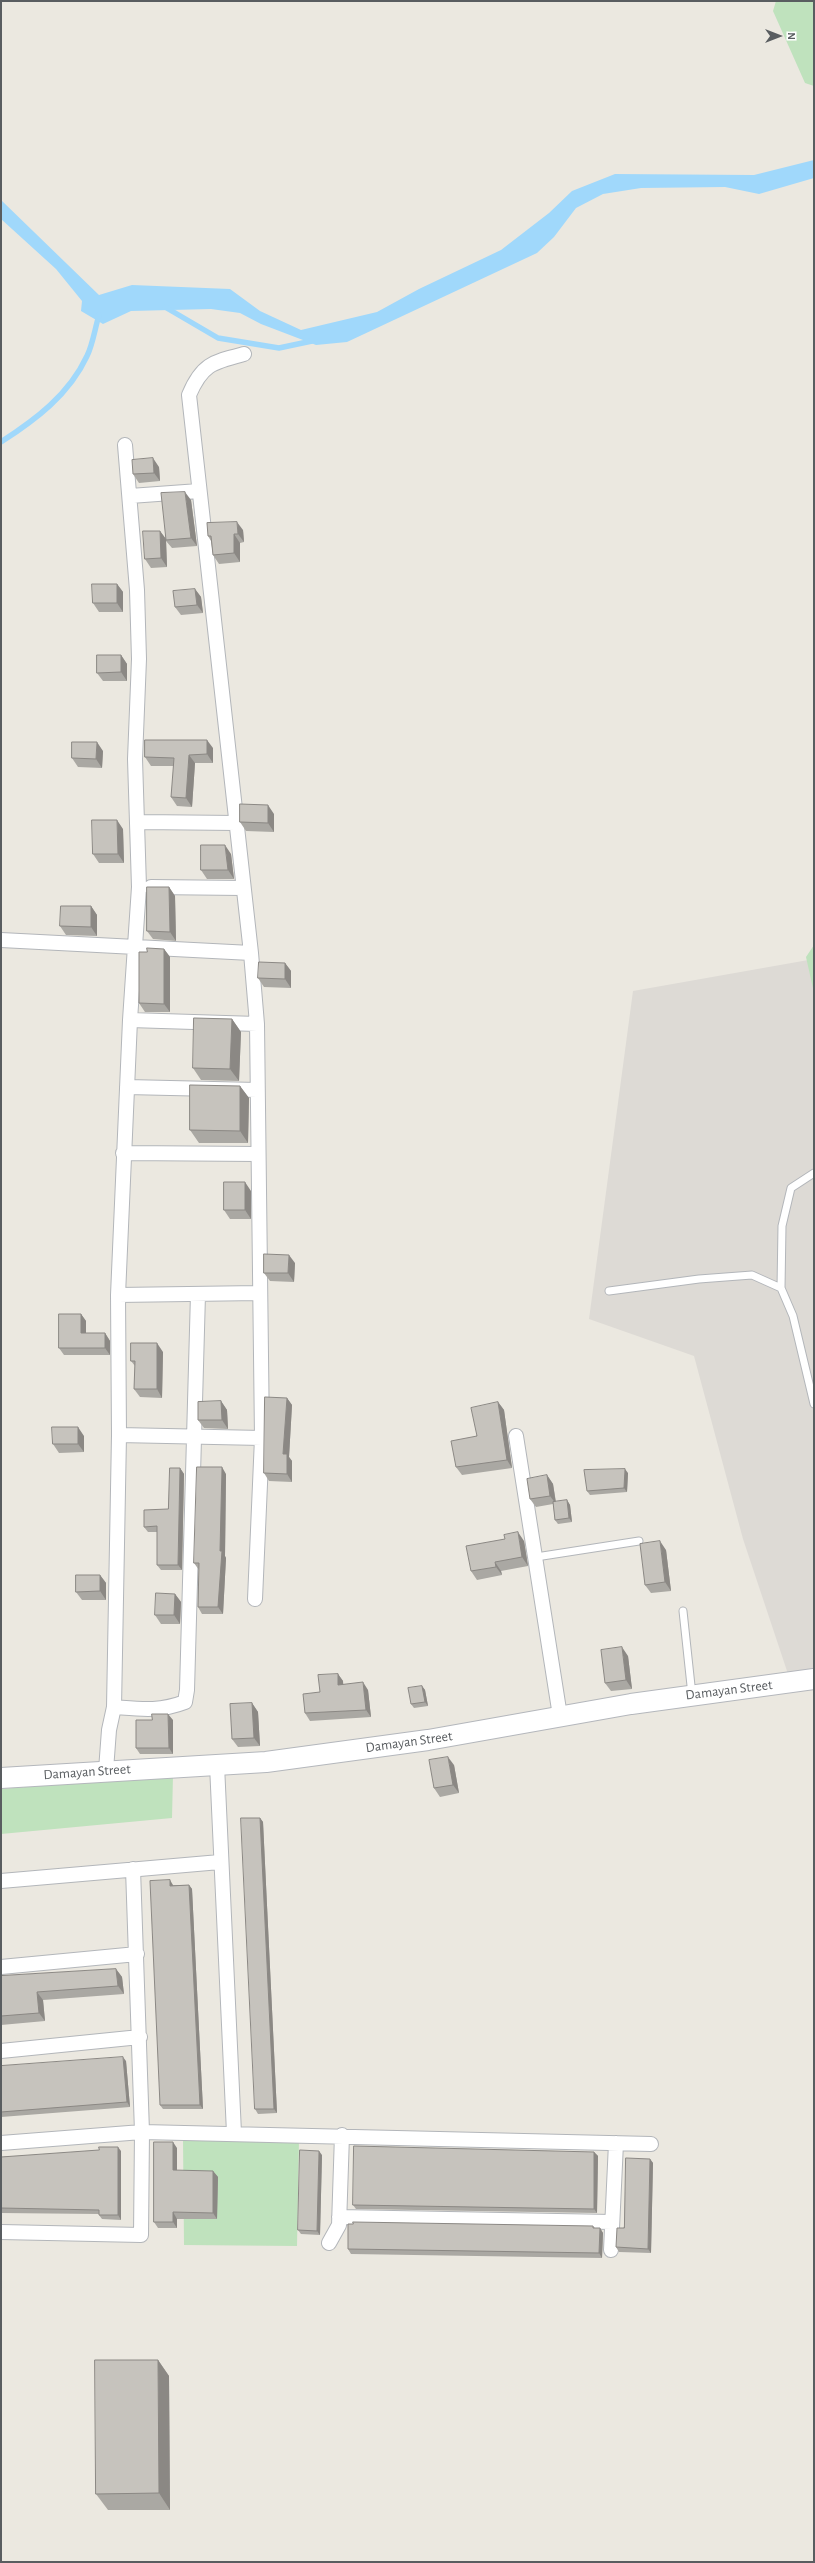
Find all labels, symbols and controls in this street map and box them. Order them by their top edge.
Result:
north arrow [759,16,799,56]
text: N [786,32,797,40]
street label: Damayan Street [685,1676,773,1704]
street label: Damayan Street [365,1728,453,1756]
street label: Damayan Street [43,1761,131,1783]

